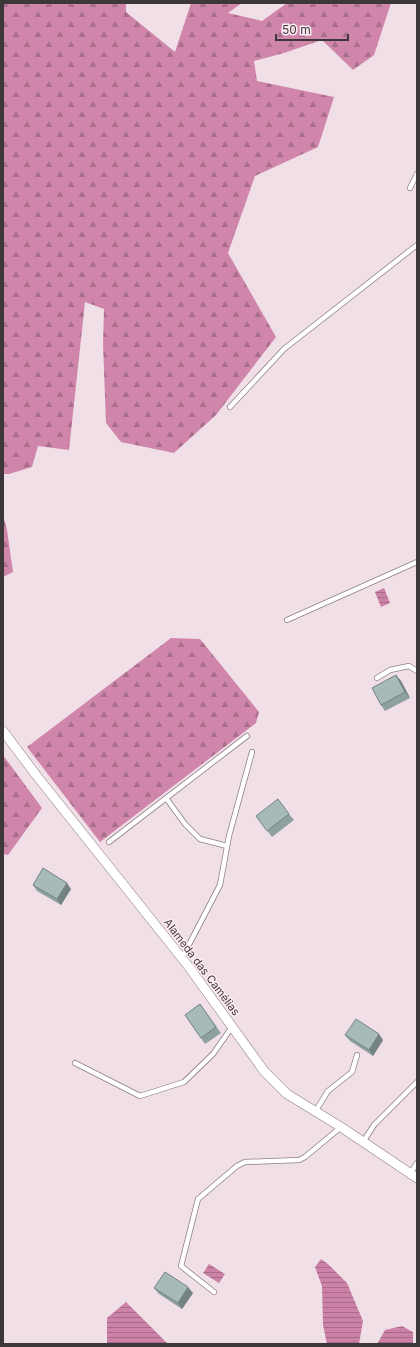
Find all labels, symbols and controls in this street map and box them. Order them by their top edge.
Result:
scale bar [276,16,348,42]
text: 50 m [282,22,311,37]
street label: Alameda das Camélias [161,916,243,1018]

